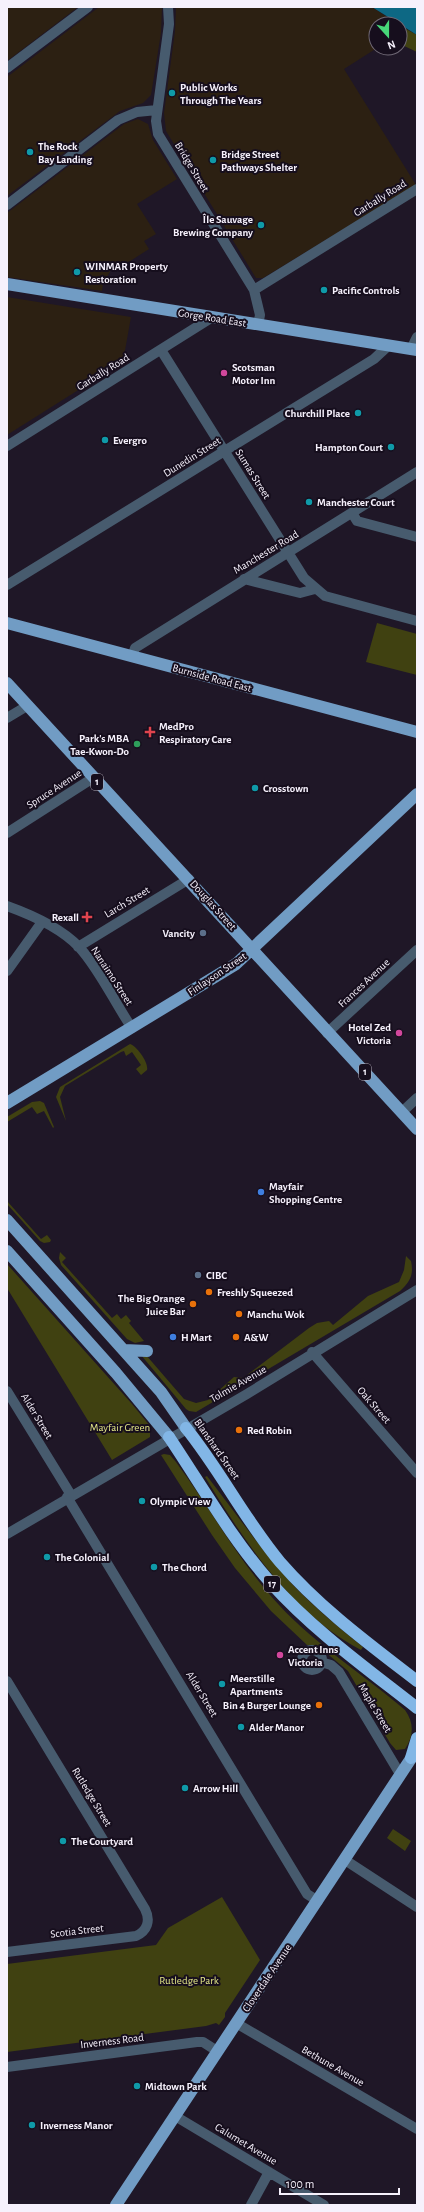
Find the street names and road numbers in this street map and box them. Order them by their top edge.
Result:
street label: Bridge Street [173,140,211,194]
street label: Garbally Road [352,177,408,218]
street label: Gorge Road East [177,307,247,329]
street label: Garbally Road [75,351,131,392]
street label: Dunedin Street [161,435,223,479]
street label: Sumas Street [233,447,273,501]
street label: Manchester Road [231,528,301,576]
street label: Burnside Road East [171,662,253,694]
street label: Spruce Avenue [25,767,83,811]
road number: 1 [91,774,103,790]
street label: Douglas Street [188,878,239,932]
street label: Larch Street [102,884,152,920]
street label: Nanaimo Street [89,945,135,1008]
street label: Finlayson Street [186,950,249,998]
street label: Frances Avenue [336,957,392,1009]
road number: 1 [359,1064,371,1080]
street label: Tolmie Avenue [208,1363,268,1405]
street label: Oak Street [355,1384,393,1426]
street label: Alder Street [19,1391,55,1441]
street label: Blanshard Street [192,1417,242,1482]
road number: 17 [264,1576,280,1592]
street label: Alder Street [184,1669,220,1719]
street label: Maple Street [356,1682,394,1735]
street label: Rutledge Street [70,1766,114,1829]
street label: Scotia Street [50,1922,105,1940]
street label: Cloverdale Avenue [240,1942,294,2014]
street label: Inverness Road [80,2032,145,2050]
street label: Bethune Avenue [300,2044,366,2088]
street label: Calumet Avenue [213,2121,279,2167]

